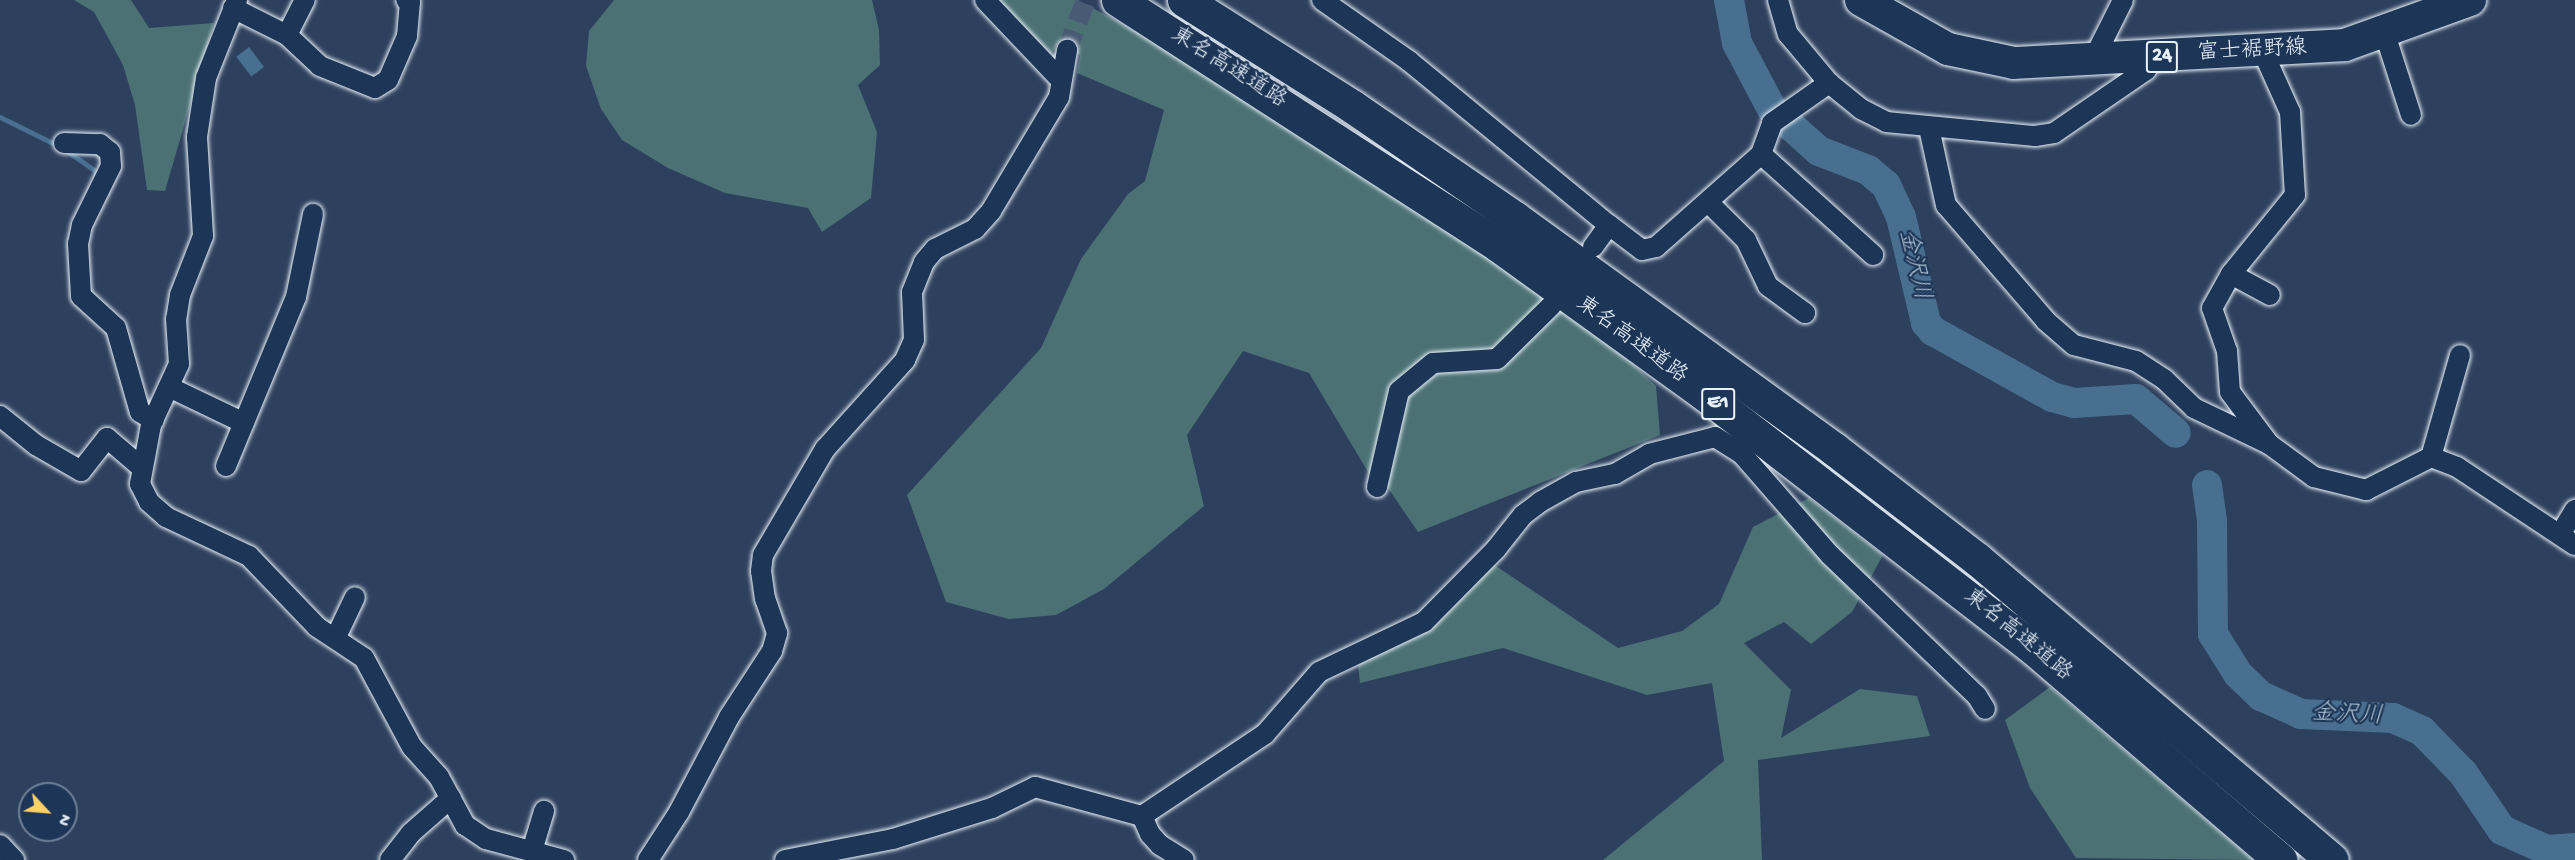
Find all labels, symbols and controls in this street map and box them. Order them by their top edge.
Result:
street label: 東名高速道路 [1165,23,1291,115]
street label: 富士裾野線 [2196,36,2308,68]
road number: 24 [2146,39,2178,75]
water label: 金沢川 [1891,227,1935,303]
street label: 東名高速道路 [1570,292,1692,390]
road number: E1 [1700,386,1736,422]
street label: 東名高速道路 [1957,584,2077,688]
water label: 金沢川 [2310,700,2384,732]
north arrow [18,782,78,842]
text: N [52,810,74,828]

